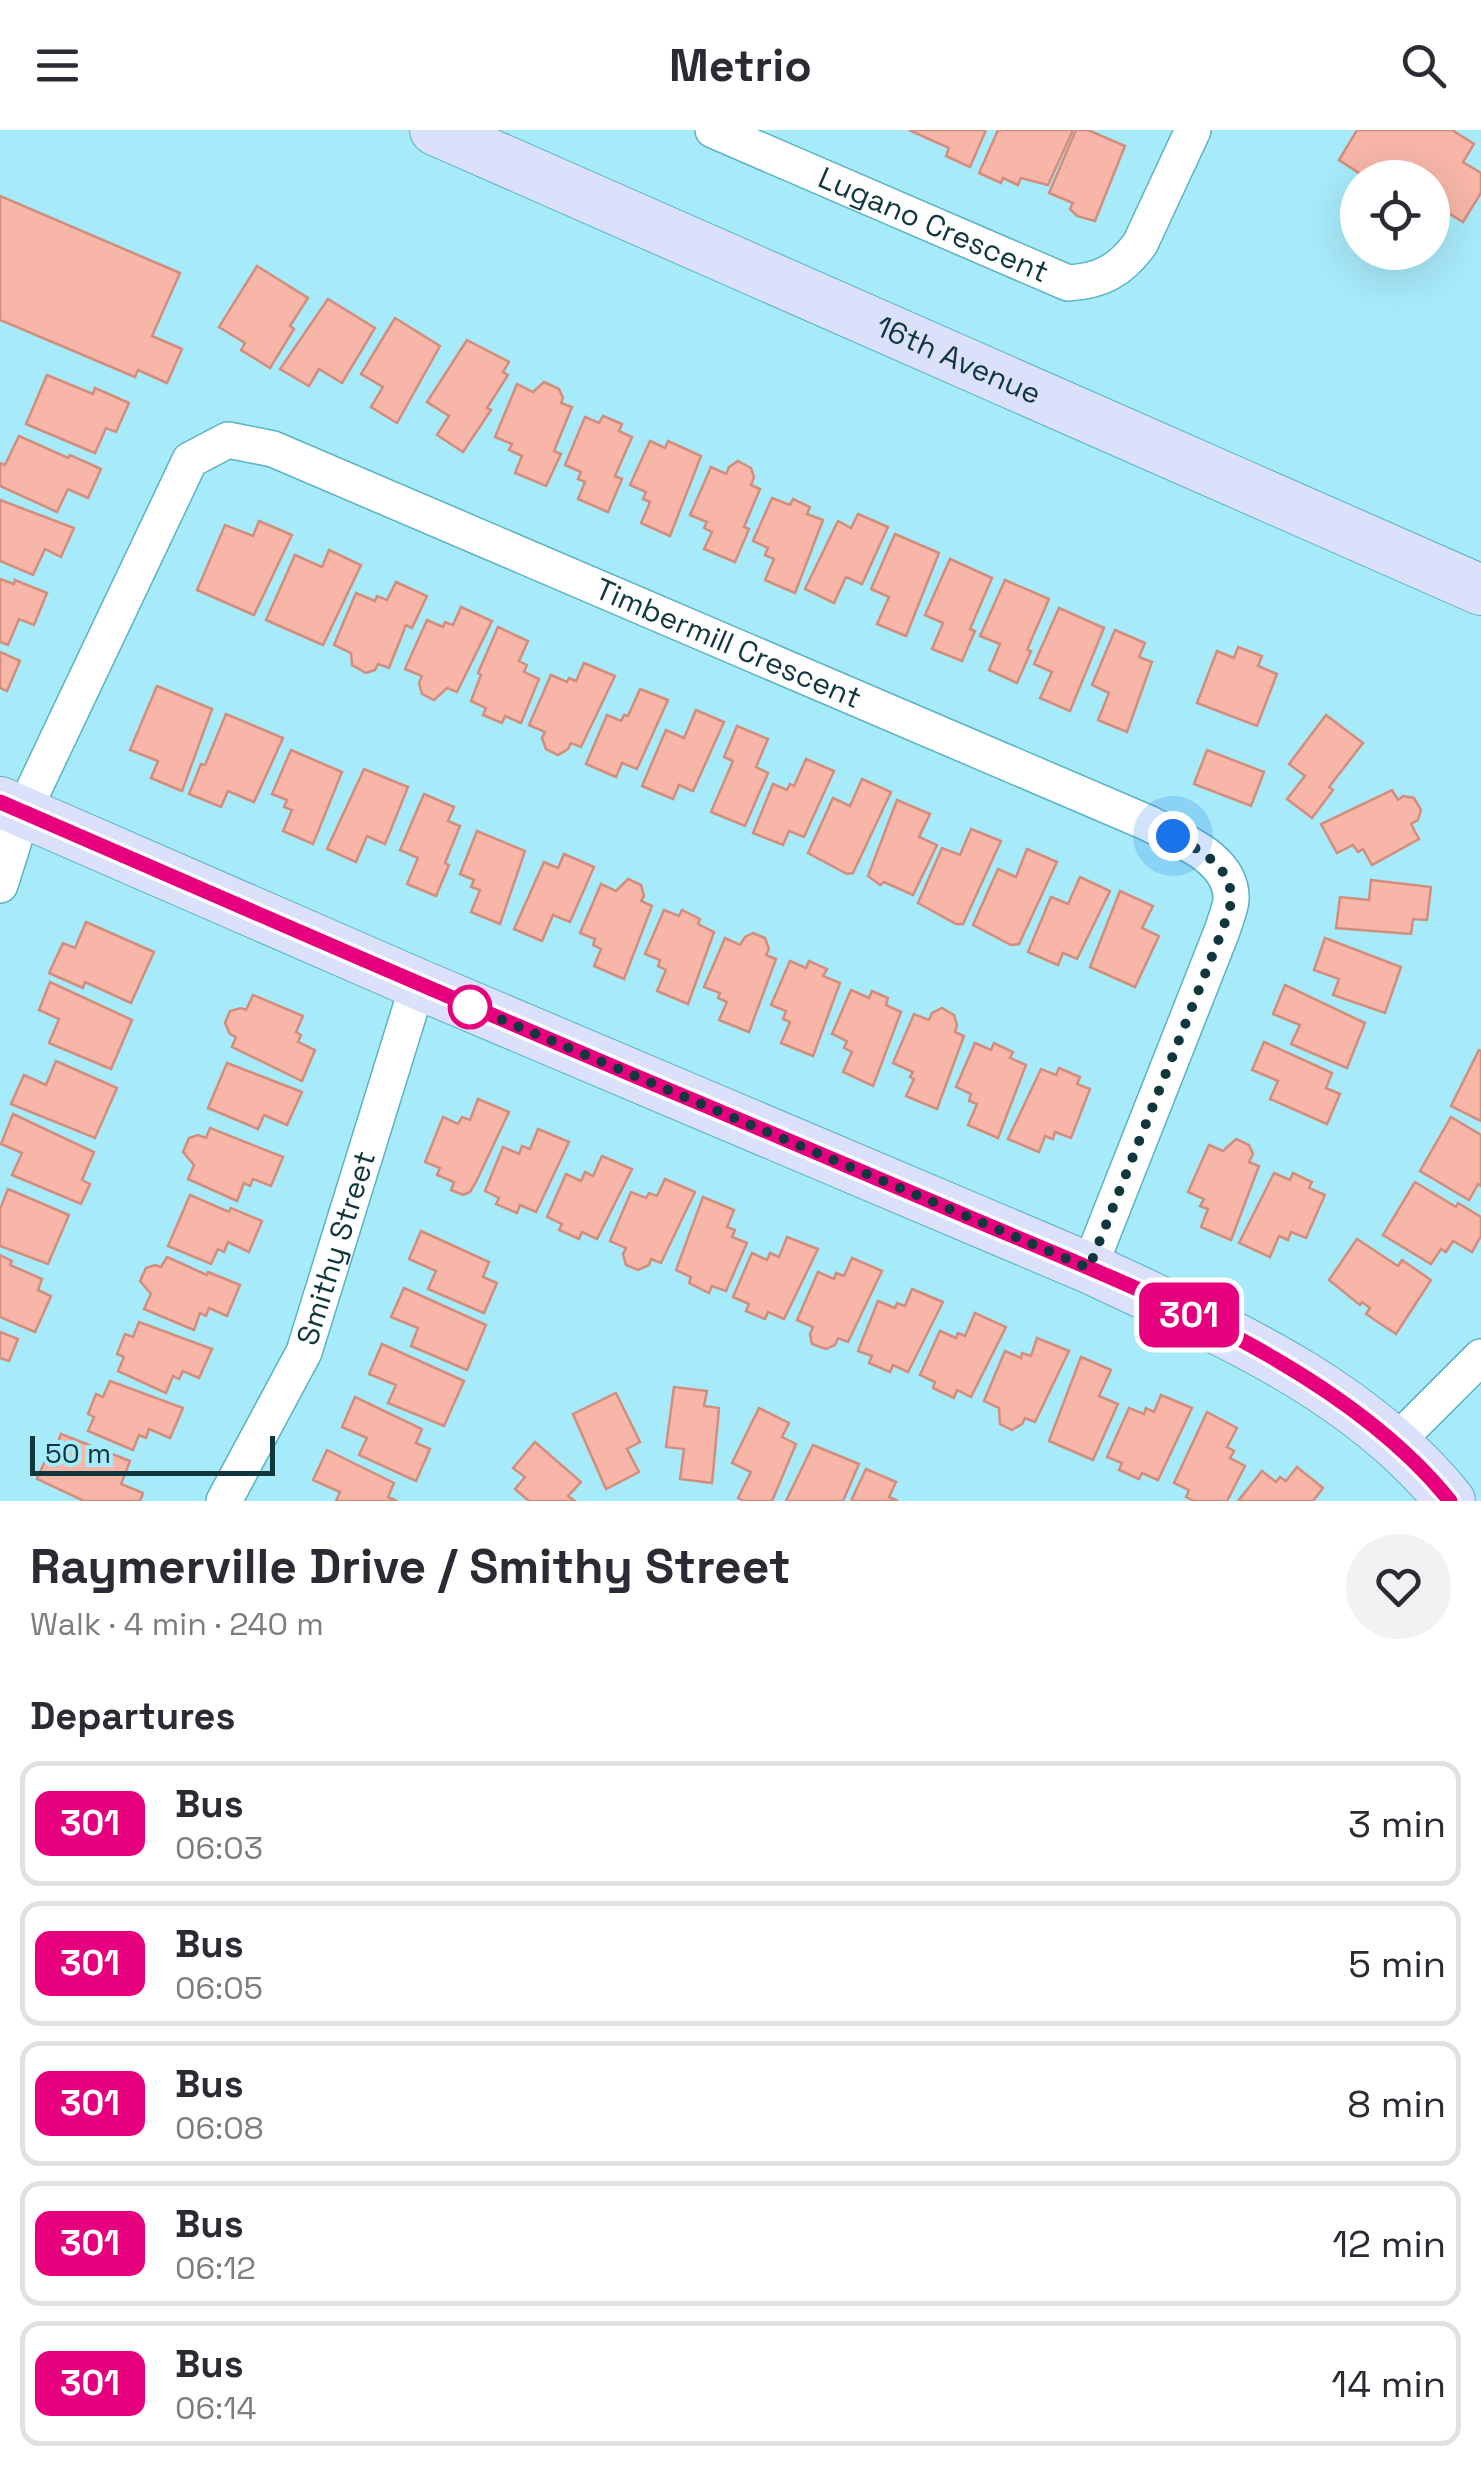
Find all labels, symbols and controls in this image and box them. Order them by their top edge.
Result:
text: Metrio [669,37,812,94]
icon: menu [30,38,85,93]
icon: search [1396,38,1451,93]
street label: Lugano Crescent [812,158,1055,291]
map controls [1340,160,1450,270]
button: locate [1340,160,1450,270]
street label: 16th Avenue [870,306,1047,413]
street label: Timbermill Crescent [589,569,867,717]
your location [1148,811,1198,861]
unlabelled marker [449,986,491,1028]
street label: Smithy Street [287,1146,384,1350]
line badge: 301 [1132,1282,1246,1348]
text: 301 [1159,1293,1219,1337]
scale bar [30,1431,275,1476]
text: 50 m [45,1435,111,1471]
button: heart [1346,1534,1451,1639]
text: Raymerville Drive / Smithy Street [30,1536,791,1597]
text: Walk · 4 min · 240 m [30,1604,324,1644]
text: Departures [30,1692,235,1740]
text: Bus [175,1780,244,1828]
text: 3 min [1348,1800,1446,1848]
text: 301 [60,1801,120,1845]
text: 06:03 [175,1828,263,1868]
text: Bus [175,1920,244,1968]
text: 5 min [1348,1940,1446,1988]
text: 301 [60,1941,120,1985]
text: 06:05 [175,1968,263,2008]
text: Bus [175,2060,244,2108]
text: 8 min [1347,2080,1446,2128]
text: 301 [60,2081,120,2125]
text: 06:08 [175,2108,264,2148]
text: Bus [175,2200,244,2248]
text: 12 min [1332,2220,1446,2268]
text: 301 [60,2221,120,2265]
text: 06:12 [175,2248,256,2288]
text: Bus [175,2340,244,2388]
text: 14 min [1331,2360,1446,2408]
text: 301 [60,2361,120,2405]
text: 06:14 [175,2388,257,2428]

